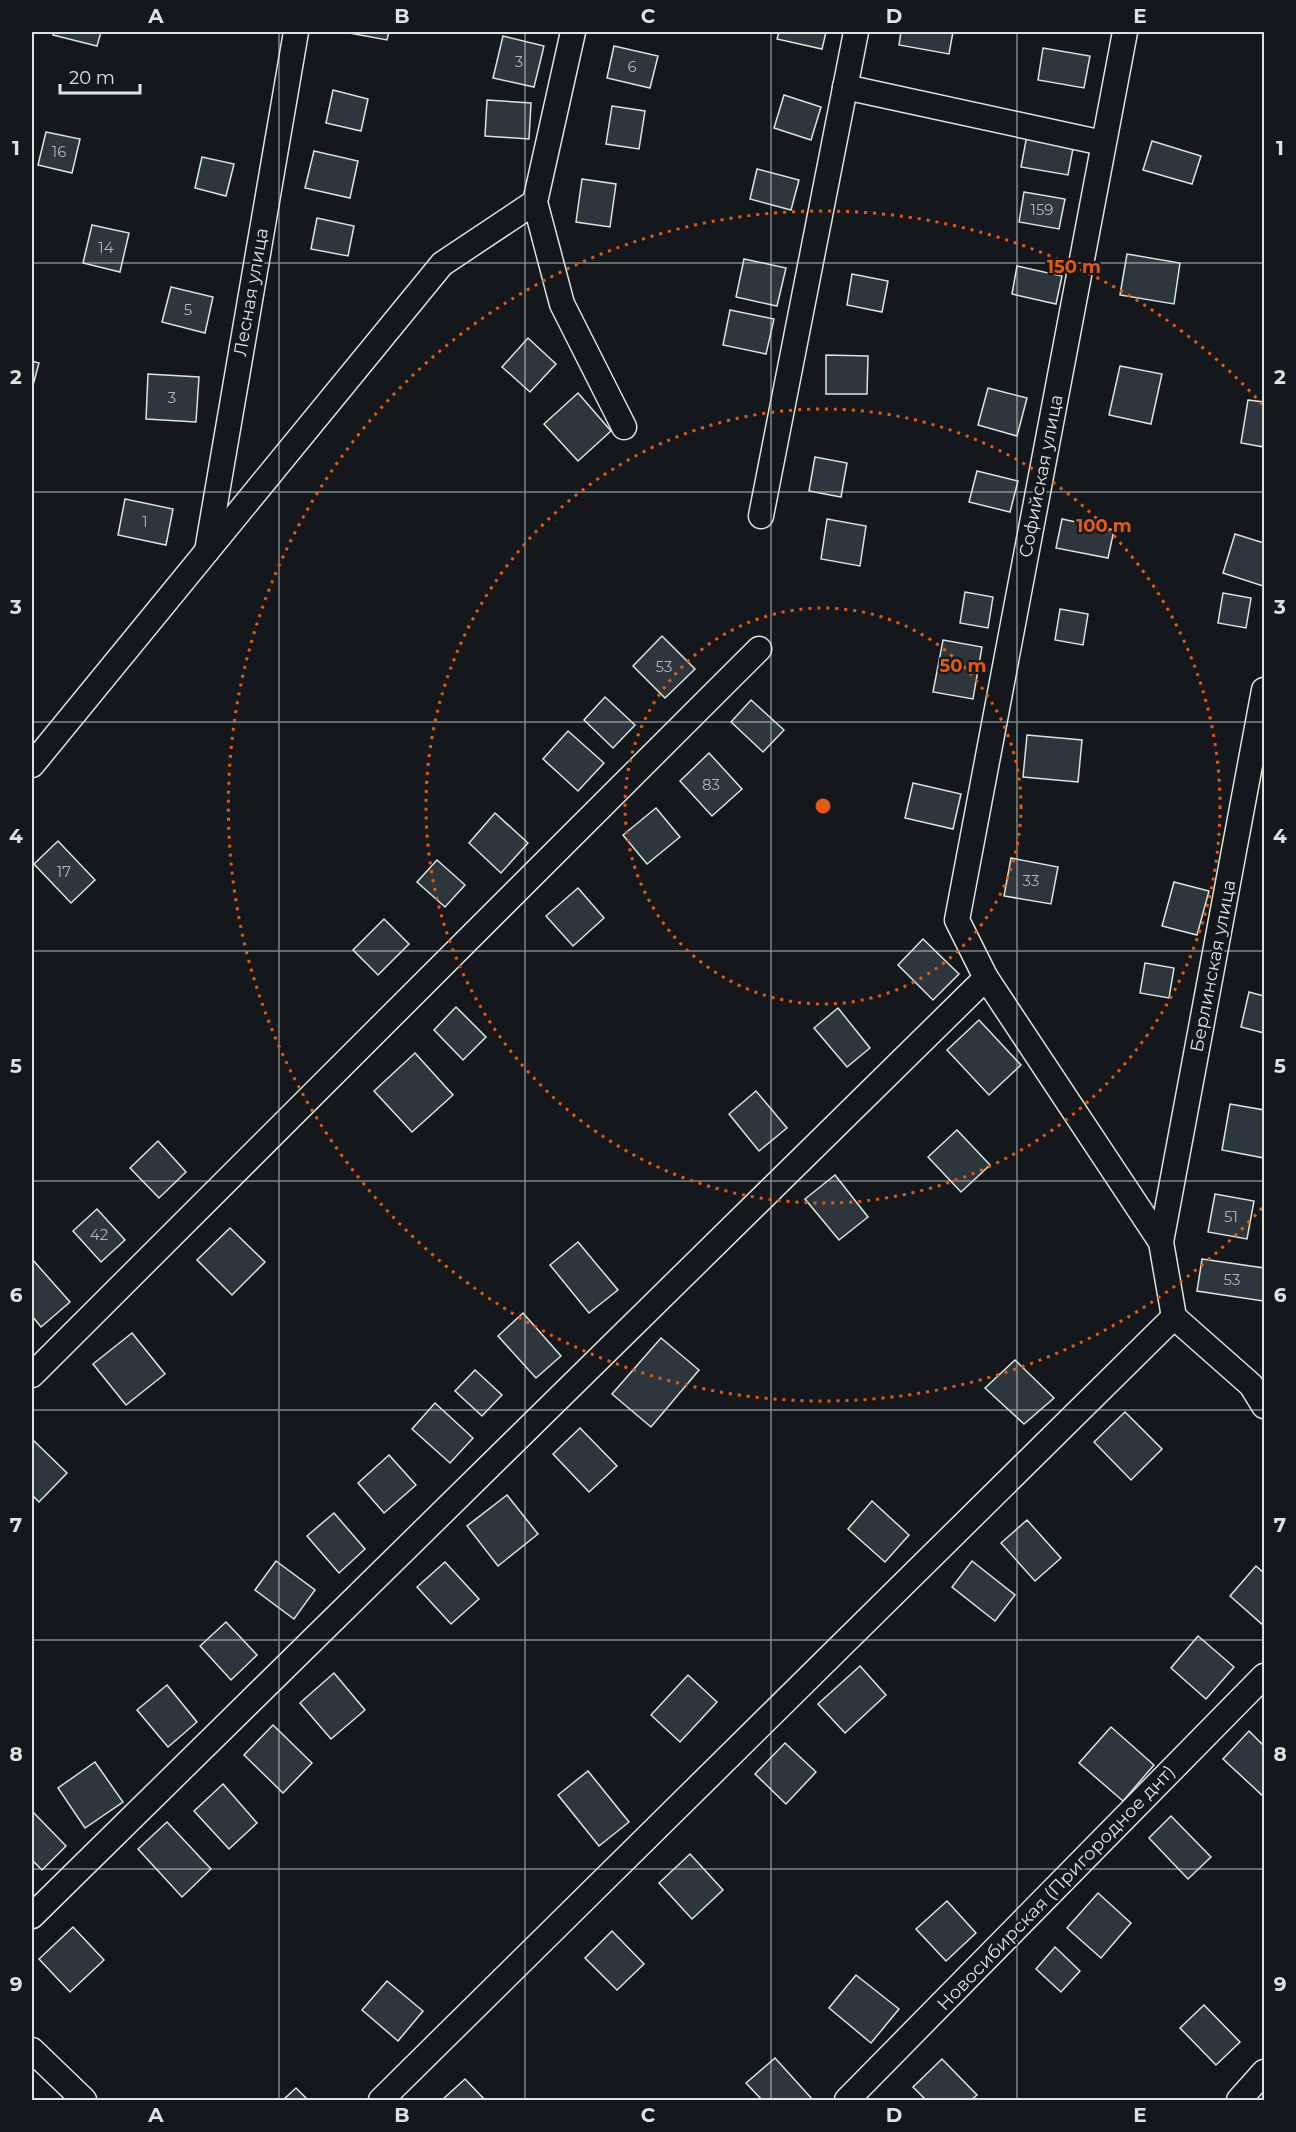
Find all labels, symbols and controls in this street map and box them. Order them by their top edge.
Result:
text: A [147,4,164,28]
text: B [394,4,410,28]
text: C [641,4,656,28]
text: D [886,4,902,28]
text: E [1133,4,1147,28]
house number: 3 [515,52,523,71]
scale bar [60,57,140,95]
house number: 6 [627,57,637,76]
text: 20 m [69,67,115,89]
text: 1 [12,136,20,160]
text: 1 [1276,136,1284,160]
house number: 16 [52,142,66,161]
house number: 159 [1030,200,1054,219]
street label: Лесная улица [229,226,273,358]
house number: 14 [98,238,114,257]
text: 150 m [1047,256,1101,278]
house number: 5 [184,300,192,319]
text: 2 [10,365,22,389]
text: 2 [1274,365,1286,389]
house number: 3 [168,388,176,407]
street label: Софийская улица [1014,393,1068,559]
house number: 1 [142,512,148,531]
text: 100 m [1076,515,1132,537]
text: 3 [9,595,22,619]
text: 3 [1273,595,1286,619]
text: 50 m [940,655,986,677]
house number: 53 [656,657,672,676]
house number: 83 [702,775,720,794]
centre of rings [813,796,833,816]
text: 4 [9,824,23,848]
text: 4 [1273,824,1287,848]
house number: 17 [57,862,71,881]
house number: 33 [1023,871,1039,890]
street label: Берлинская улица [1185,878,1241,1054]
text: 5 [10,1054,22,1078]
text: 5 [1274,1054,1286,1078]
house number: 51 [1224,1207,1238,1226]
house number: 42 [90,1225,108,1244]
house number: 53 [1224,1270,1240,1289]
text: 6 [10,1283,23,1307]
text: 6 [1274,1283,1287,1307]
text: 7 [10,1513,22,1537]
text: 7 [1274,1513,1286,1537]
text: 8 [9,1742,23,1766]
text: 8 [1273,1742,1287,1766]
street label: Новосибирская (Пригородное днт) [933,1761,1179,2015]
text: 9 [10,1972,22,1996]
text: 9 [1274,1972,1286,1996]
text: A [147,2103,164,2127]
text: B [394,2103,410,2127]
text: C [641,2103,656,2127]
text: D [886,2103,902,2127]
text: E [1133,2103,1147,2127]

